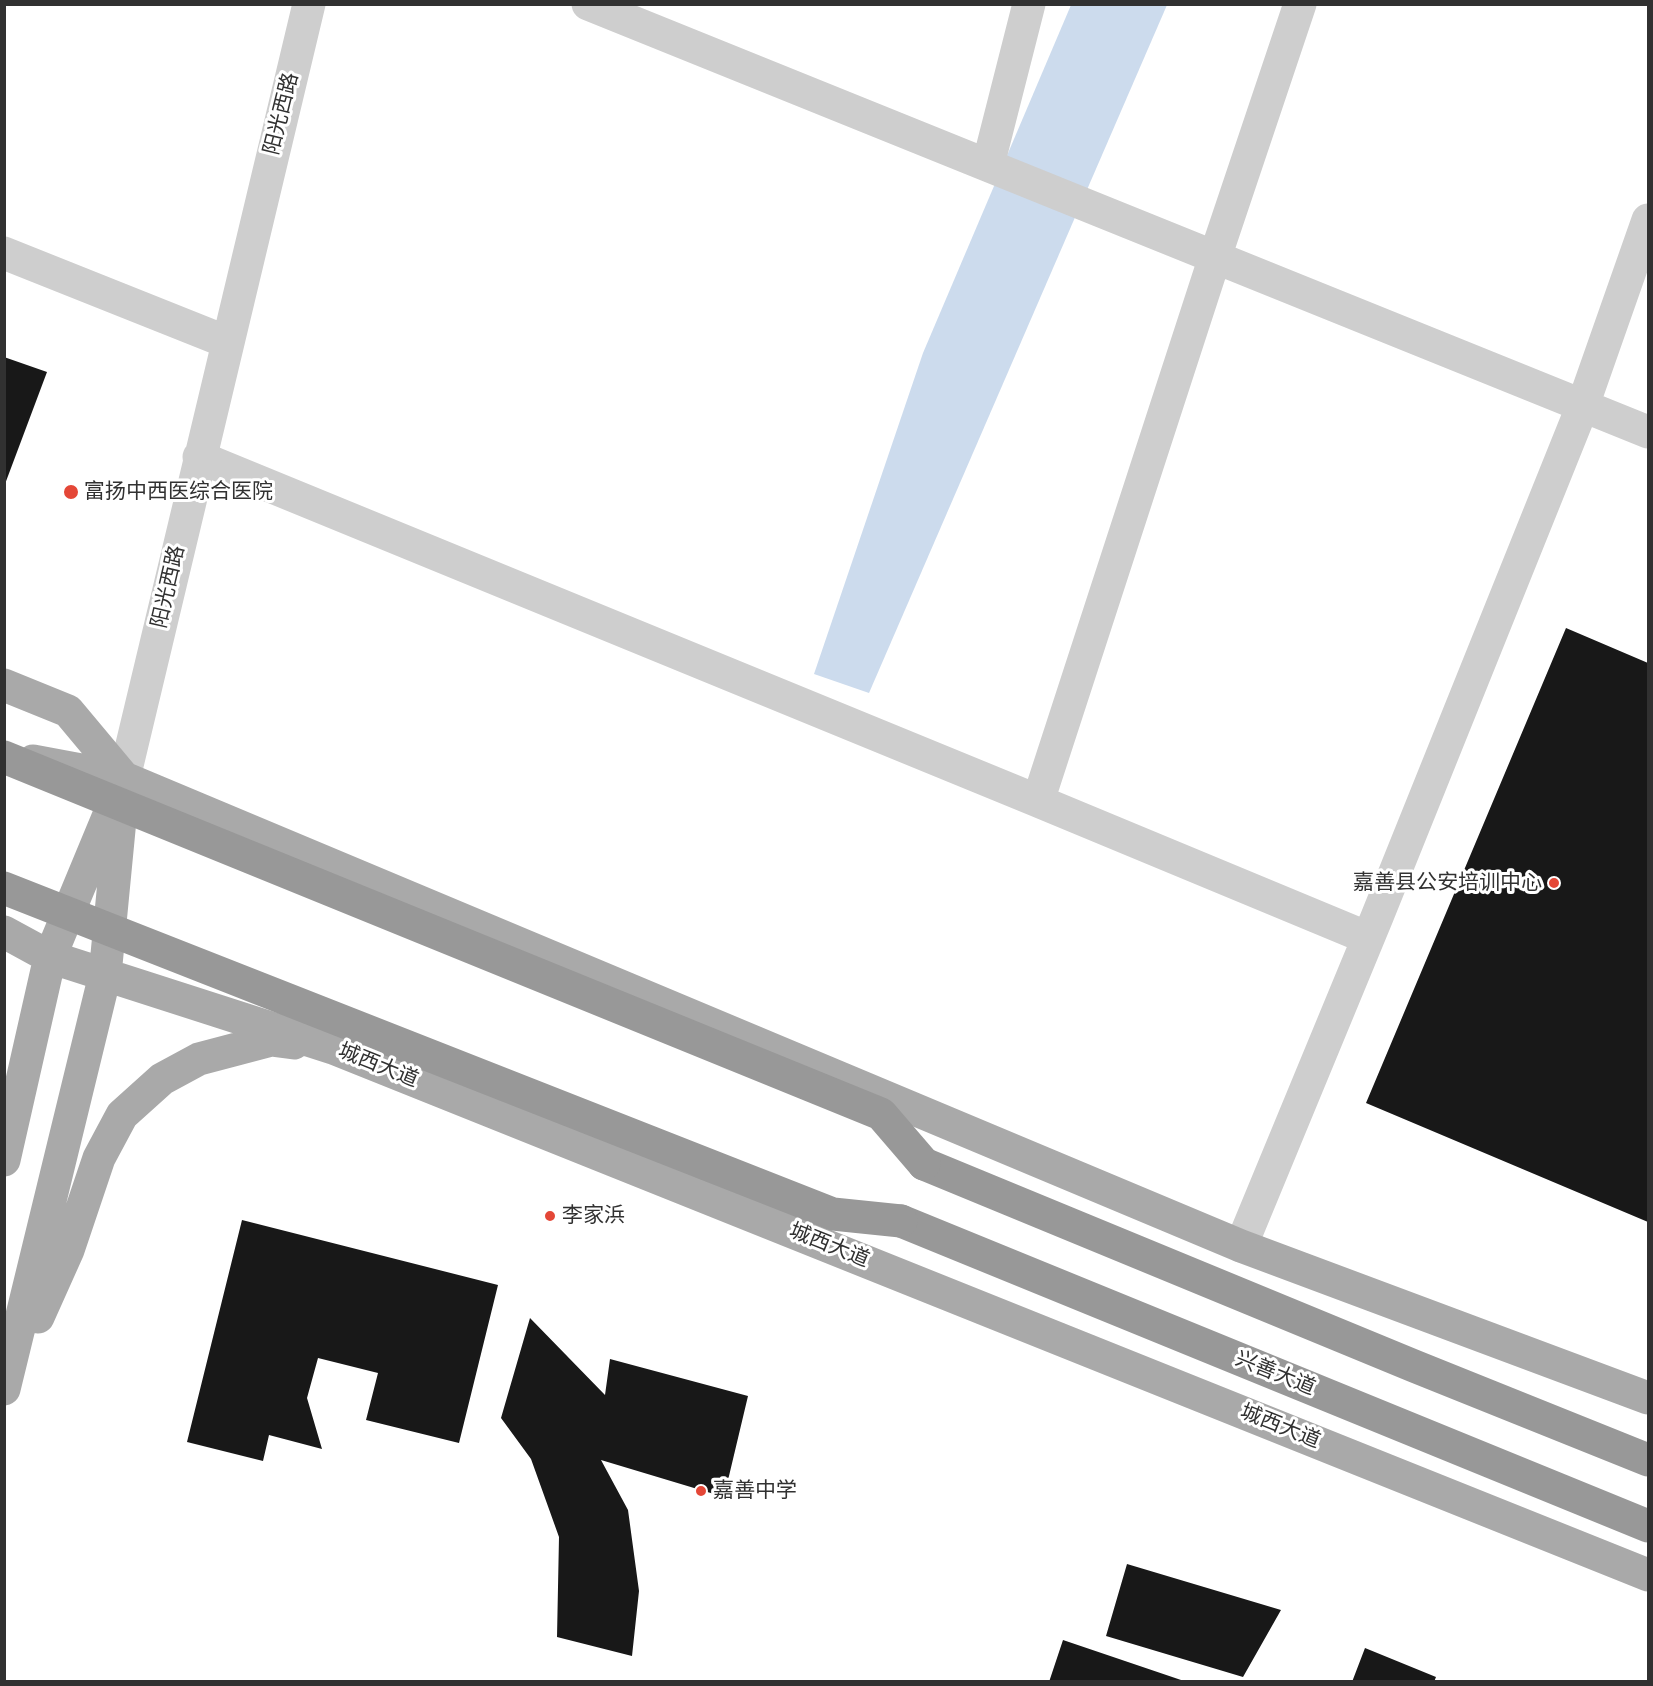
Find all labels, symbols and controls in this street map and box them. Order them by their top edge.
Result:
street label: 阳光西路 [260,70,304,158]
place label: 富扬中西医综合医院 [84,479,273,505]
marker: 富扬中西医综合医院 [62,483,80,501]
street label: 阳光西路 [147,543,191,631]
place label: 嘉善县公安培训中心 [1353,870,1542,896]
marker: 嘉善县公安培训中心 [1547,876,1561,890]
street label: 城西大道 [334,1039,422,1093]
place label: 李家浜 [562,1203,625,1229]
marker: 李家浜 [543,1209,557,1223]
street label: 城西大道 [785,1219,873,1273]
street label: 兴善大道 [1231,1347,1319,1401]
street label: 城西大道 [1236,1400,1324,1454]
place label: 嘉善中学 [713,1478,797,1504]
marker: 嘉善中学 [694,1484,708,1498]

